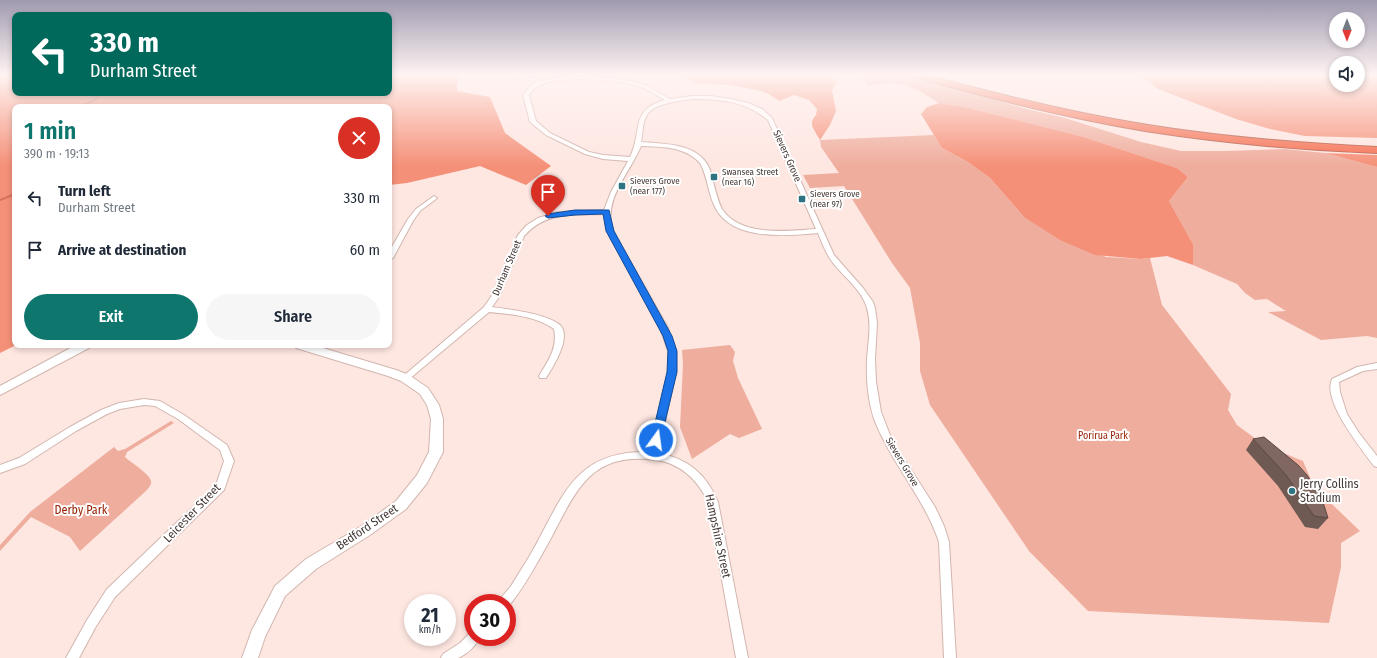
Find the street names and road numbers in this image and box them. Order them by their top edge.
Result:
street label: Sievers Grove [770,128,804,184]
street label: Durham Street [490,238,524,298]
street label: Sievers Grove [883,435,921,489]
street label: Leicester Street [161,481,224,545]
street label: Hampshire Street [702,493,734,579]
street label: Bedford Street [333,501,401,553]

